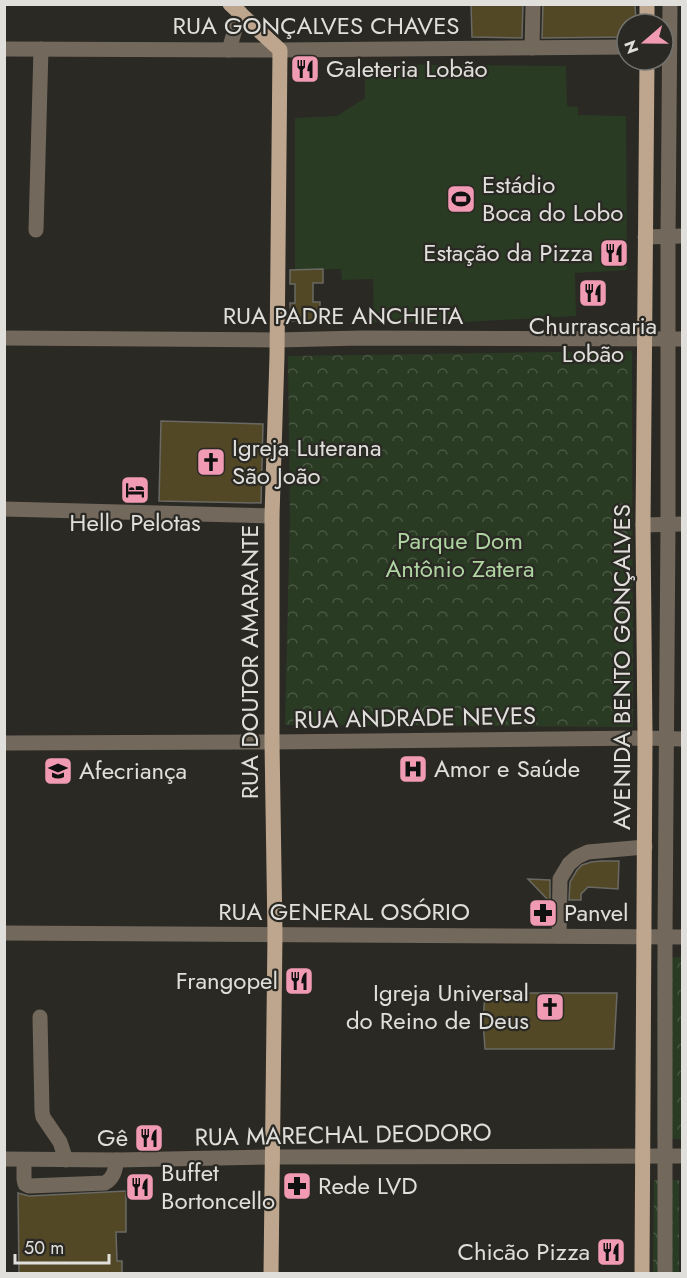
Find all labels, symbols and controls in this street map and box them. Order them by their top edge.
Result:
street label: RUA GONÇALVES CHAVES [173,8,459,43]
north arrow [615,12,675,72]
text: N [618,37,644,57]
place label: Galeteria Lobão [326,51,488,86]
restaurant icon: Galeteria Lobão [289,53,321,85]
place label: Estádio Boca do Lobo [482,167,623,230]
sports icon: Estádio Boca do Lobo [445,183,477,215]
place label: Estação da Pizza [423,235,593,270]
restaurant icon: Estação da Pizza [598,237,630,269]
restaurant icon: Churrascaria Lobão [577,277,609,309]
street label: RUA PADRE ANCHIETA [223,298,464,333]
place label: Churrascaria Lobão [529,308,657,371]
place label: Igreja Luterana São João [232,430,382,493]
church icon: Igreja Luterana São João [195,446,227,478]
hotel icon: Hello Pelotas [119,474,151,506]
street label: AVENIDA BENTO GONÇALVES [604,504,639,830]
place label: Hello Pelotas [69,505,201,540]
park label: Parque Dom Antônio Zatera [386,523,534,586]
street label: RUA DOUTOR AMARANTE [232,525,267,799]
street label: RUA ANDRADE NEVES [294,698,536,737]
place label: Amor e Saúde [434,751,580,786]
place label: Afecriança [79,753,187,788]
hospital icon: Amor e Saúde [397,753,429,785]
school or university icon: Afecriança [42,755,74,787]
street label: RUA GENERAL OSÓRIO [218,894,470,929]
place label: Panvel [564,895,629,930]
pharmacy icon: Panvel [527,897,559,929]
place label: Frangopel [176,963,278,998]
restaurant icon: Frangopel [283,965,315,997]
place label: Igreja Universal do Reino de Deus [346,975,529,1038]
church icon: Igreja Universal do Reino de Deus [534,991,566,1023]
street label: RUA MARECHAL DEODORO [194,1114,492,1155]
place label: Gê [97,1120,128,1155]
restaurant icon: Gê [133,1122,165,1154]
place label: Buffet Bortoncello [161,1155,275,1218]
place label: Rede LVD [318,1168,418,1203]
pharmacy icon: Rede LVD [281,1170,313,1202]
restaurant icon: Buffet Bortoncello [124,1171,156,1203]
scale bar [15,1227,110,1265]
place label: Chicão Pizza [458,1234,590,1269]
text: 50 m [24,1235,64,1261]
restaurant icon: Chicão Pizza [595,1236,627,1268]

